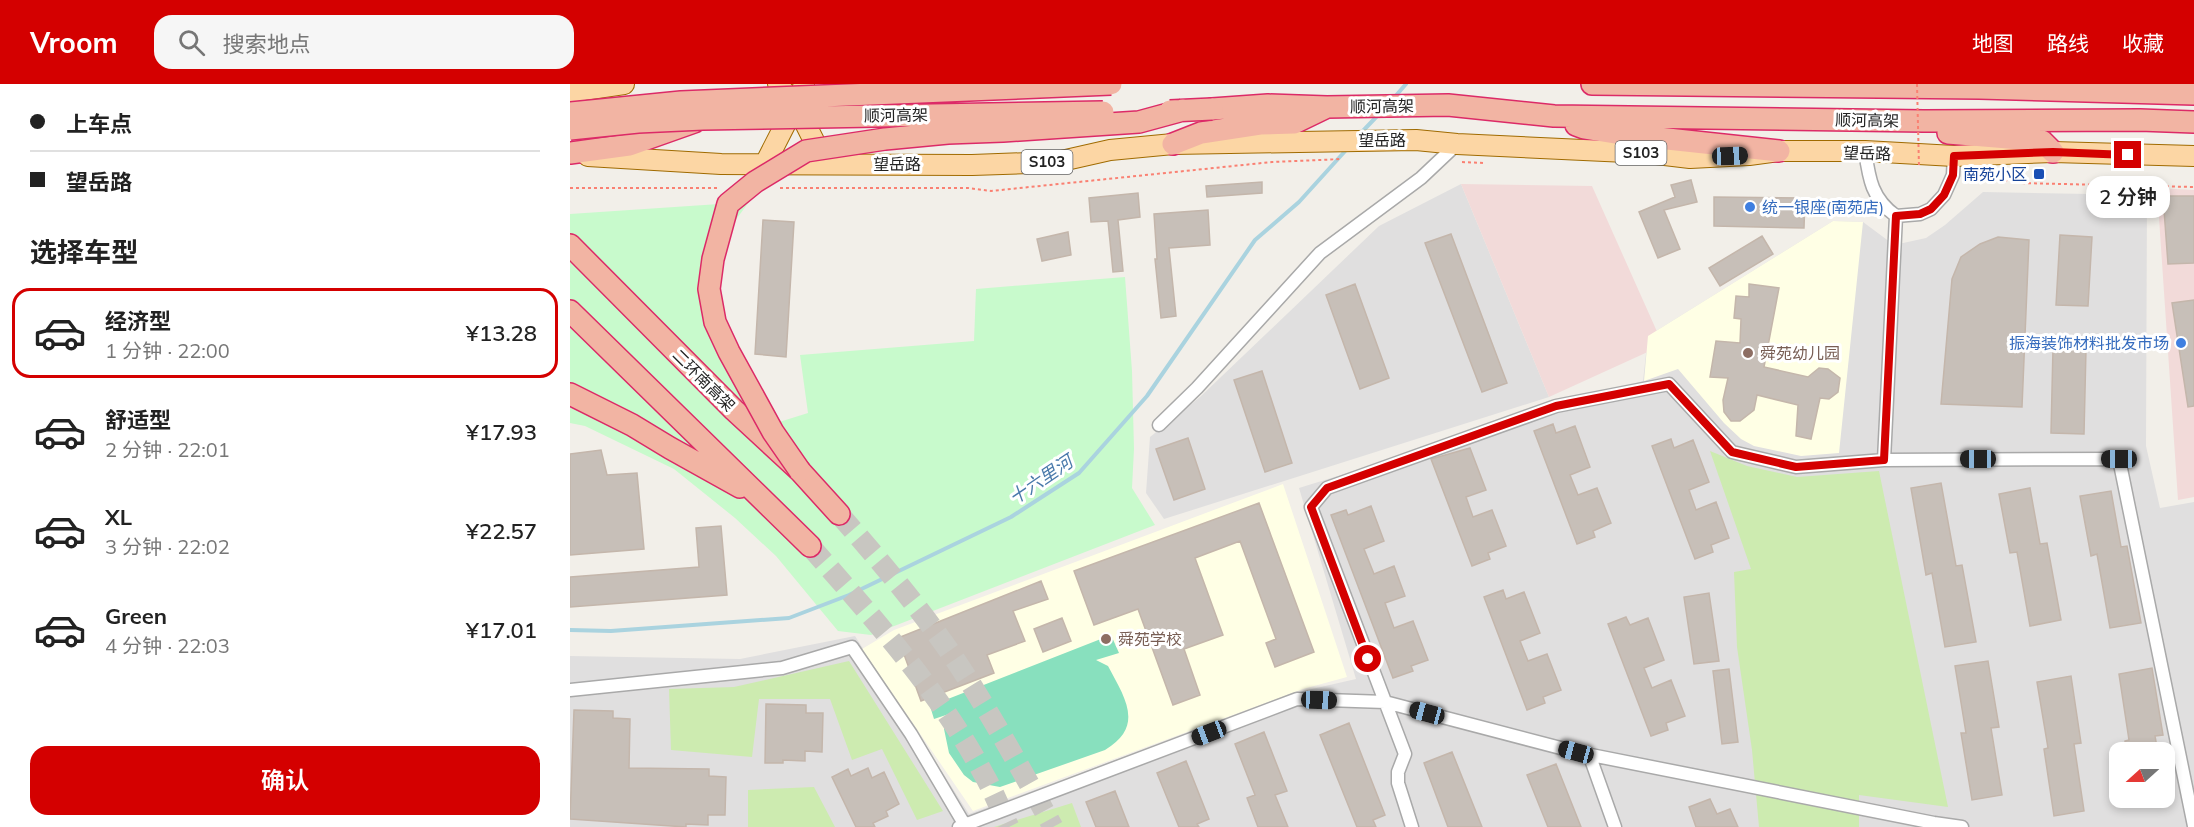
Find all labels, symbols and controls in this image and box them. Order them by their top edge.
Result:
search box [154,15,574,69]
text: Vroom [30,25,118,60]
icon: search [175,26,208,59]
text: 搜索地点 [223,30,311,58]
text: 地图 [1972,30,2014,56]
text: 路线 [2047,30,2089,56]
text: 收藏 [2122,30,2164,56]
street label: 顺河高架 [1350,95,1414,117]
street label: 顺河高架 [864,104,928,126]
street label: 顺河高架 [1835,109,1899,131]
text: 上车点 [66,110,132,138]
street label: 望岳路 [1358,130,1406,150]
road number: S103 [1616,141,1666,165]
route end [2114,141,2141,168]
street label: 望岳路 [1843,143,1891,163]
car [1712,146,1748,166]
road number: S103 [1022,150,1072,174]
street label: 望岳路 [873,154,921,174]
place label: 南苑小区 [1963,164,2027,184]
marker: 南苑小区 [2032,167,2046,181]
text: 望岳路 [66,168,132,196]
callout: 2 分钟 [2086,176,2170,218]
text: 2 分钟 [2099,184,2157,209]
place label: 统一银座(南苑店) [1762,197,1884,217]
marker: 统一银座(南苑店) [1743,200,1757,214]
text: 选择车型 [30,235,138,269]
icon: car [33,306,87,360]
text: 经济型 [105,307,171,335]
text: ¥13.28 [466,319,537,347]
place label: 振海装饰材料批发市场 [2009,333,2169,353]
marker: 振海装饰材料批发市场 [2174,336,2188,350]
text: 1 分钟 · 22:00 [105,338,230,363]
place label: 舜苑幼儿园 [1760,343,1840,363]
street label: 二环南高架 [669,345,739,415]
marker: 舜苑幼儿园 [1741,346,1755,360]
icon: car [33,405,87,459]
text: 舒适型 [105,406,171,434]
text: ¥17.93 [466,418,537,446]
text: 2 分钟 · 22:01 [105,437,230,462]
water label: 十六里河 [1004,448,1079,509]
car [1960,450,1996,468]
car [2101,450,2137,468]
text: XL [105,503,132,531]
icon: car [33,504,87,558]
text: ¥22.57 [466,517,537,545]
text: 3 分钟 · 22:02 [105,534,230,559]
text: Green [105,602,167,630]
icon: car [33,603,87,657]
text: ¥17.01 [466,616,537,644]
place label: 舜苑学校 [1118,629,1182,649]
marker: 舜苑学校 [1099,632,1113,646]
text: 4 分钟 · 22:03 [105,633,230,658]
route start [1354,645,1381,672]
car [1301,690,1337,710]
car [1407,700,1447,726]
car [1189,718,1229,748]
car [1556,739,1596,765]
north arrow [2109,742,2175,808]
map controls [2109,742,2175,808]
button: 确认 [30,746,540,815]

